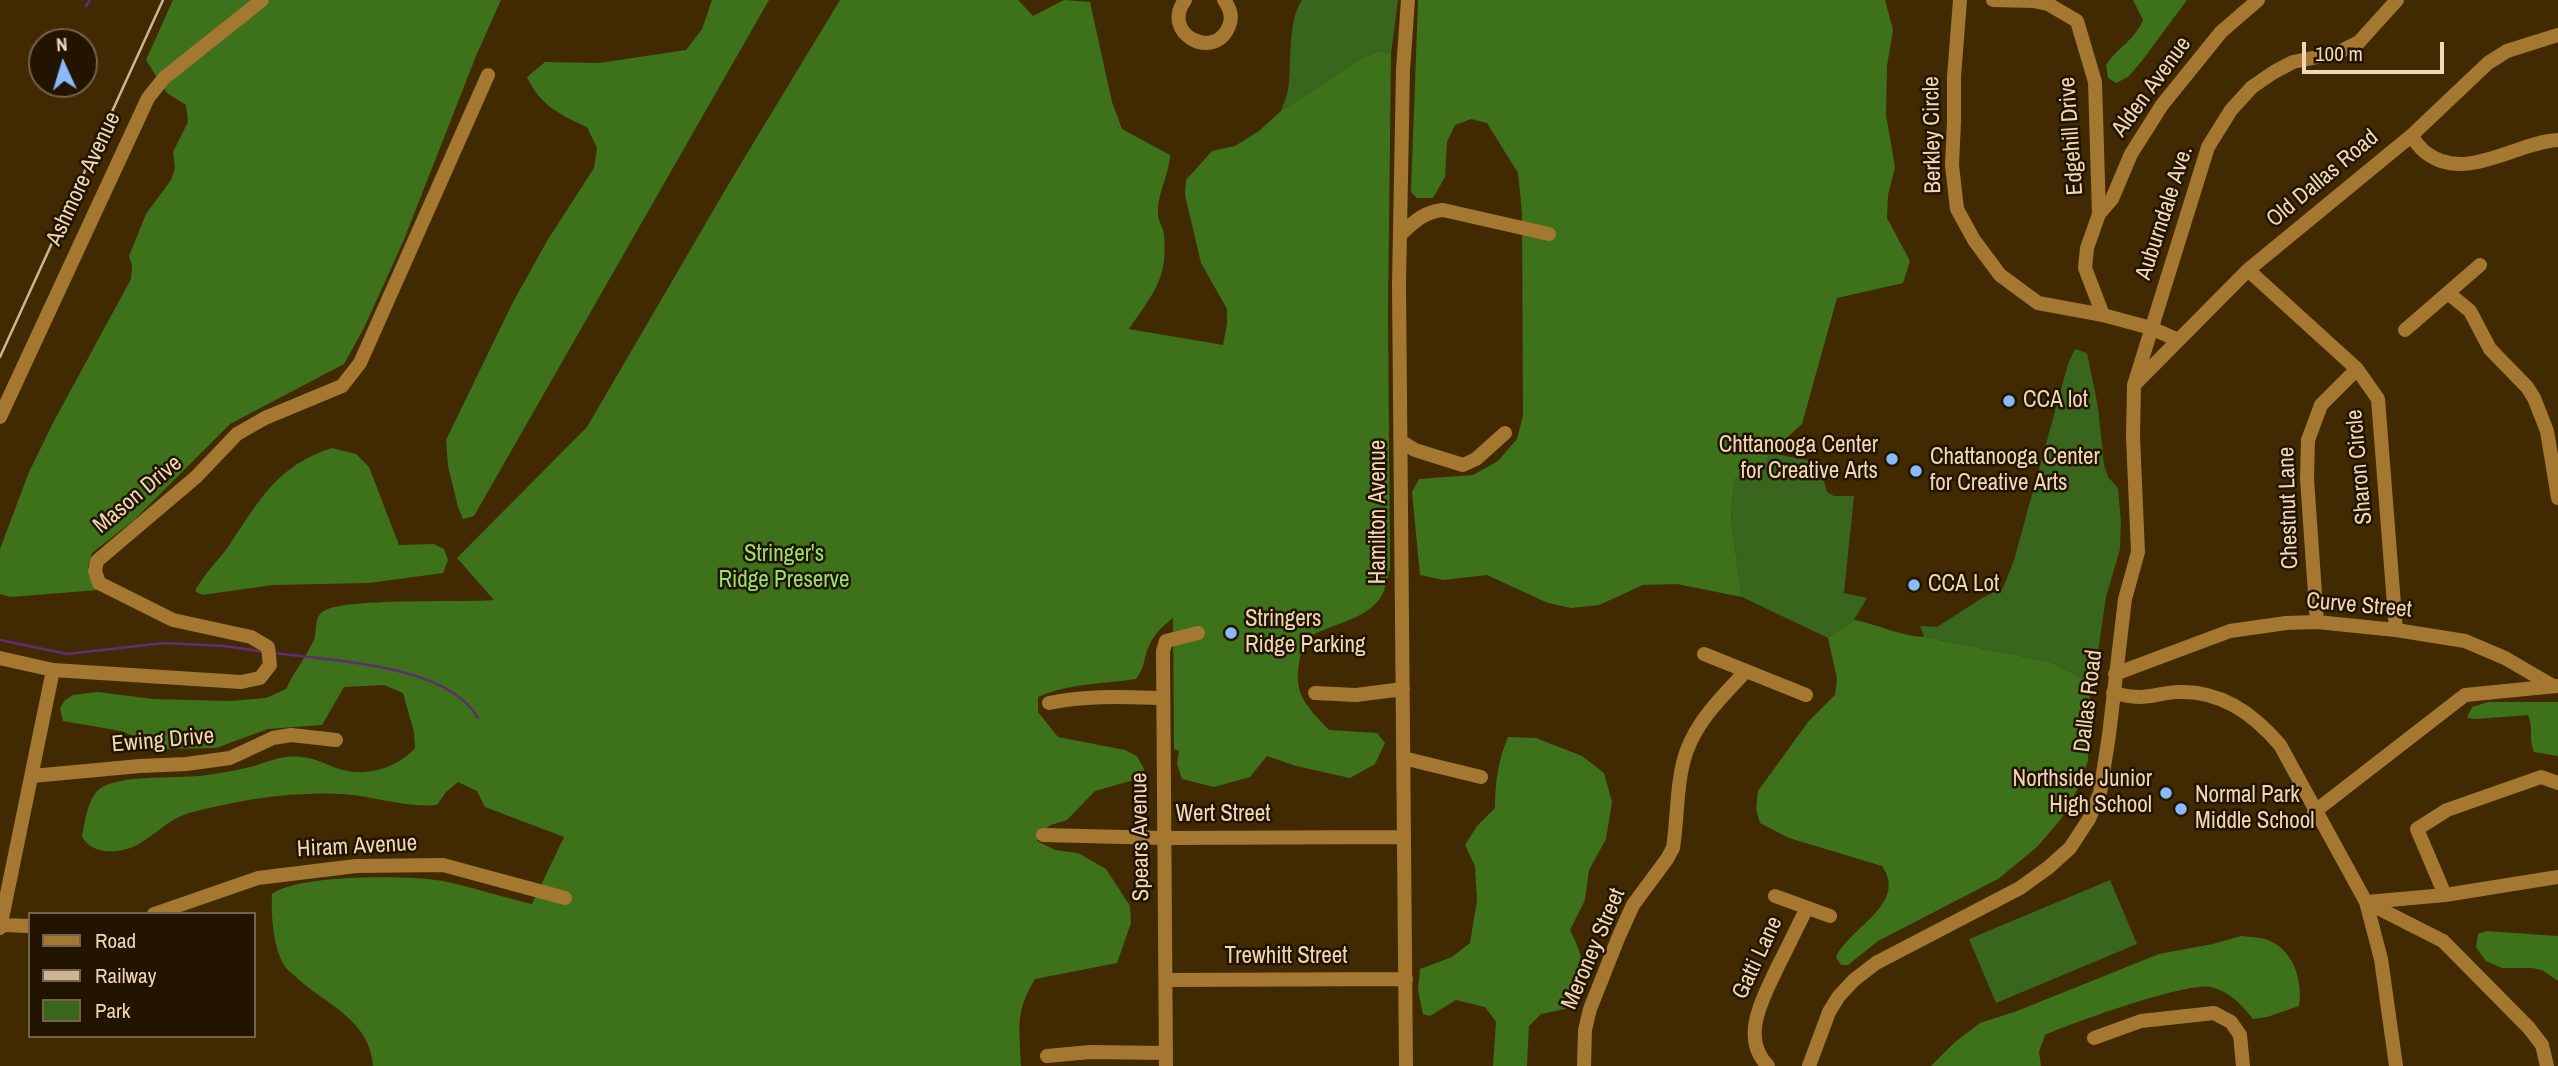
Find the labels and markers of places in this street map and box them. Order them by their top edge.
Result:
place label: CCA lot [2023,387,2088,415]
marker: CCA lot [2001,393,2017,409]
place label: Chttanooga Center for Creative Arts [1719,432,1878,486]
place label: Chattanooga Center for Creative Arts [1930,444,2100,498]
marker: Chttanooga Center for Creative Arts [1884,451,1900,467]
marker: Chattanooga Center for Creative Arts [1908,463,1924,479]
place label: CCA Lot [1928,571,1999,599]
marker: CCA Lot [1906,577,1922,593]
place label: Stringers Ridge Parking [1245,606,1366,660]
marker: Stringers Ridge Parking [1223,625,1239,641]
place label: Northside Junior High School [2013,766,2152,820]
place label: Normal Park Middle School [2195,782,2315,836]
marker: Northside Junior High School [2158,785,2174,801]
marker: Normal Park Middle School [2173,801,2189,817]

